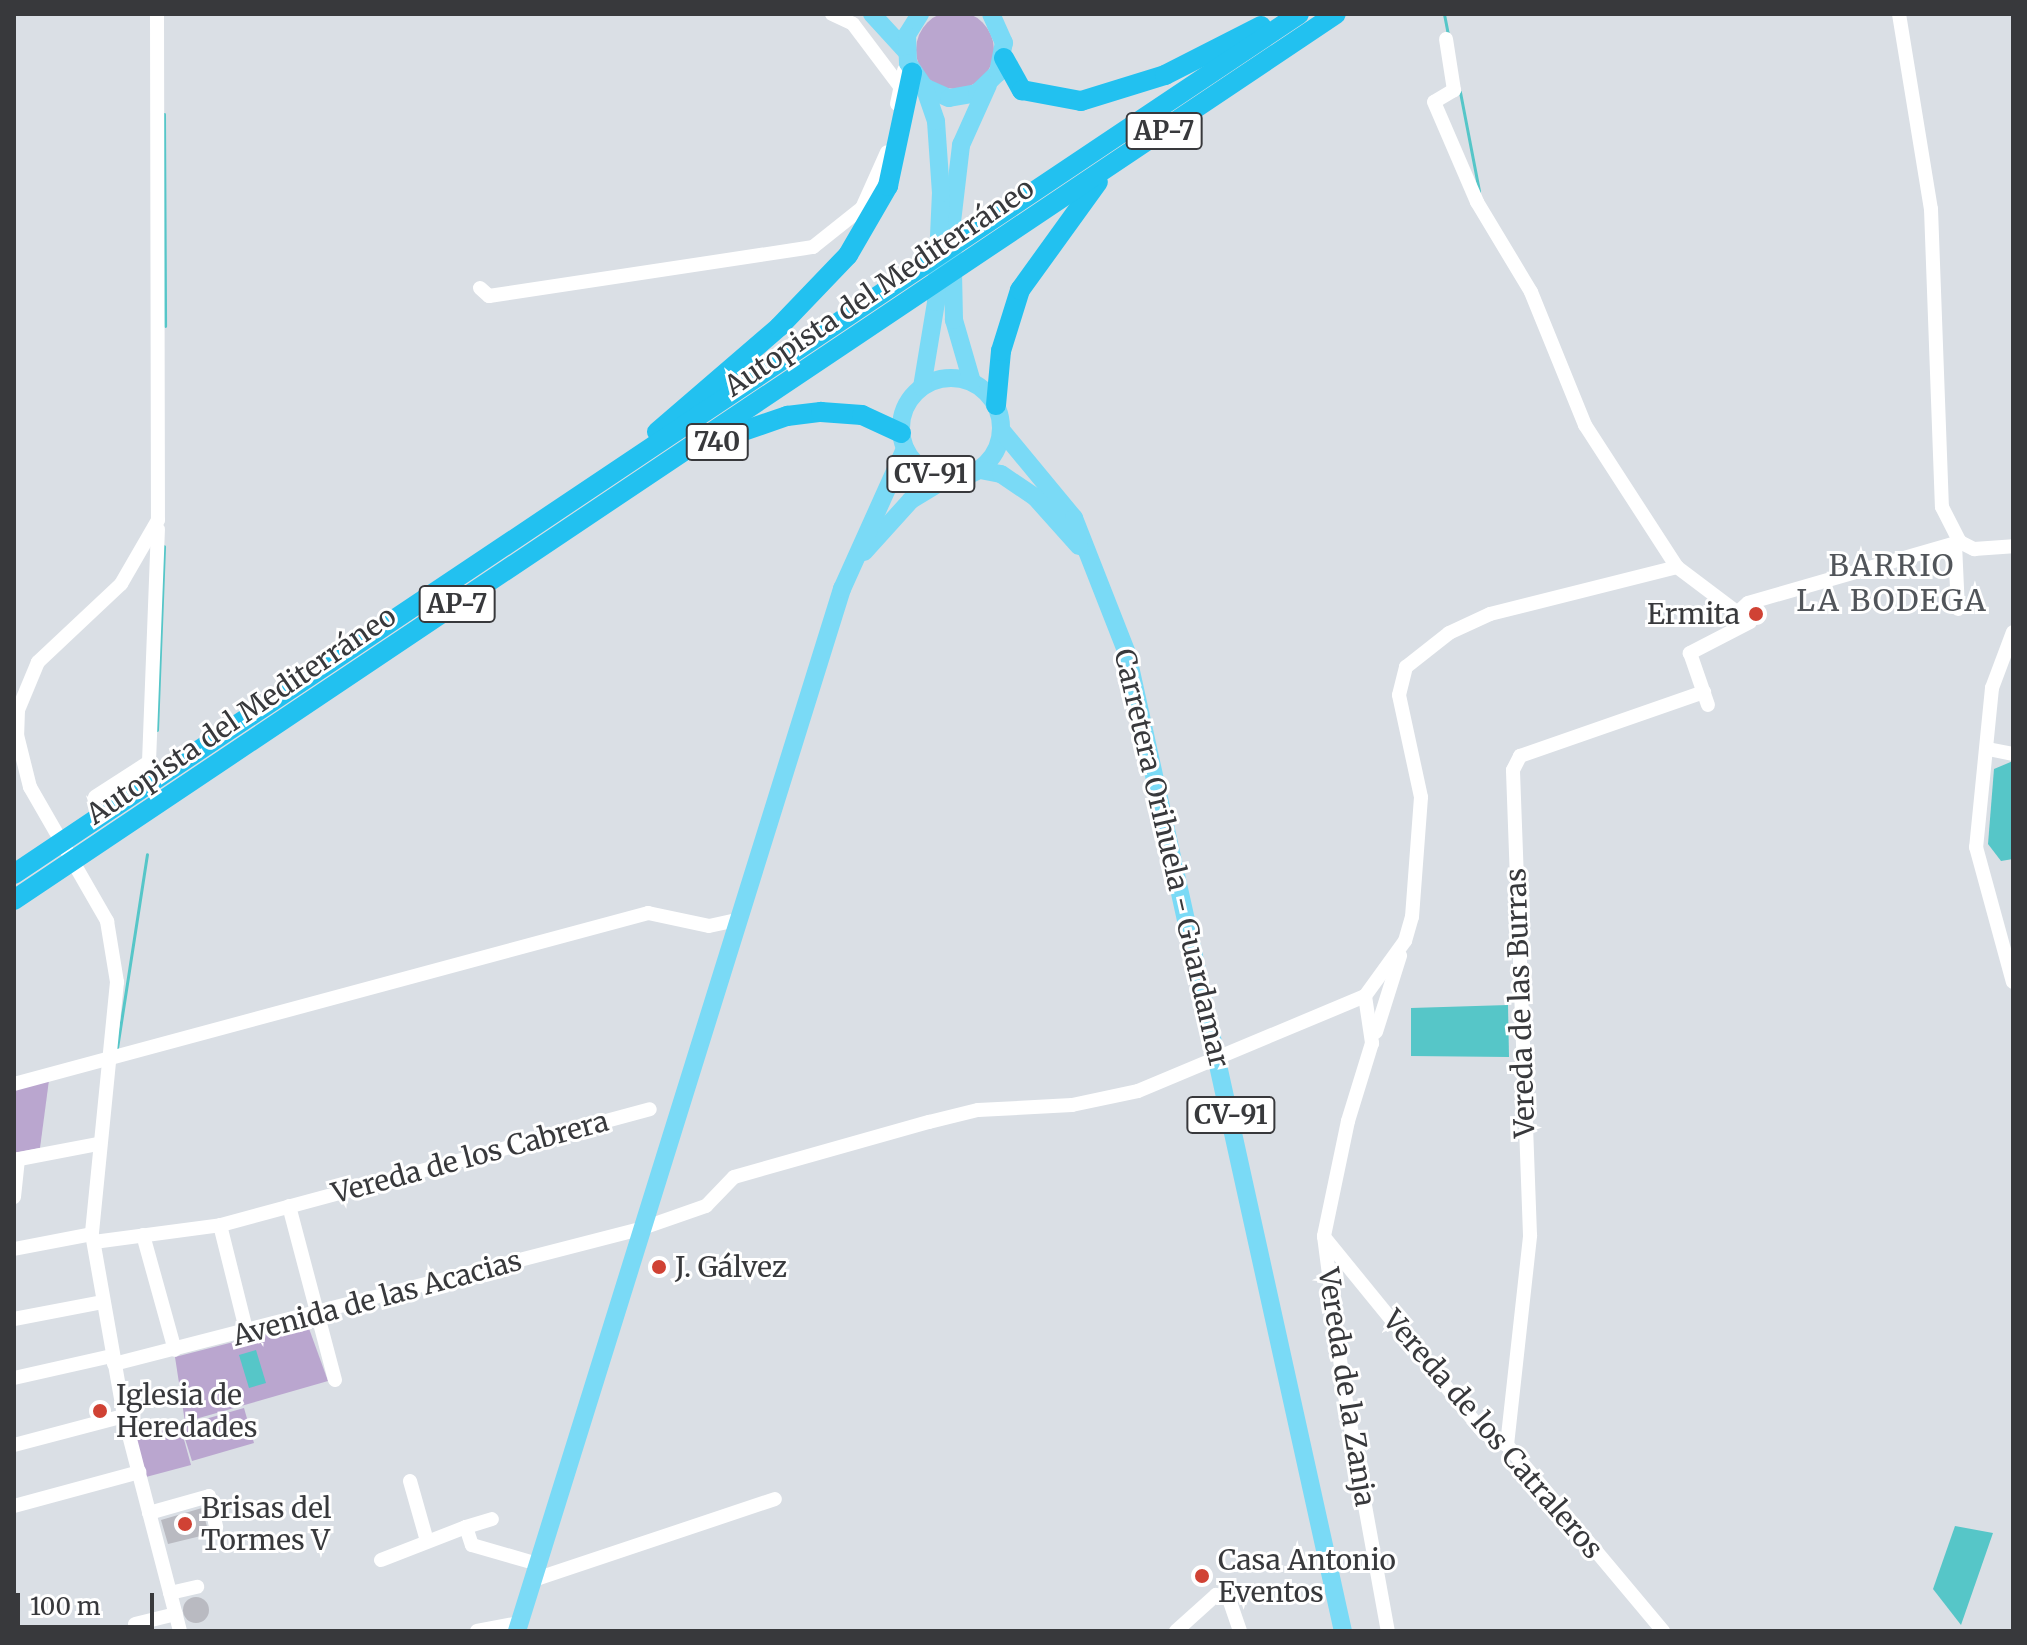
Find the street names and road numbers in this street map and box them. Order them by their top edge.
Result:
road number: AP-7 [1124,109,1204,153]
street label: Autopista del Mediterráneo [718,171,1040,403]
road number: 740 [685,420,749,464]
road number: CV-91 [885,452,977,496]
road number: AP-7 [417,582,497,626]
street label: Autopista del Mediterráneo [80,599,402,831]
street label: Carretera Orihuela - Guardamar [1107,645,1237,1071]
street label: Vereda de las Burras [1499,868,1541,1138]
road number: CV-91 [1185,1093,1277,1137]
street label: Vereda de los Cabrera [328,1104,612,1210]
street label: Avenida de las Acacias [229,1243,525,1353]
street label: Vereda de la Zanja [1312,1265,1382,1509]
street label: Vereda de los Catraleros [1376,1303,1610,1565]

